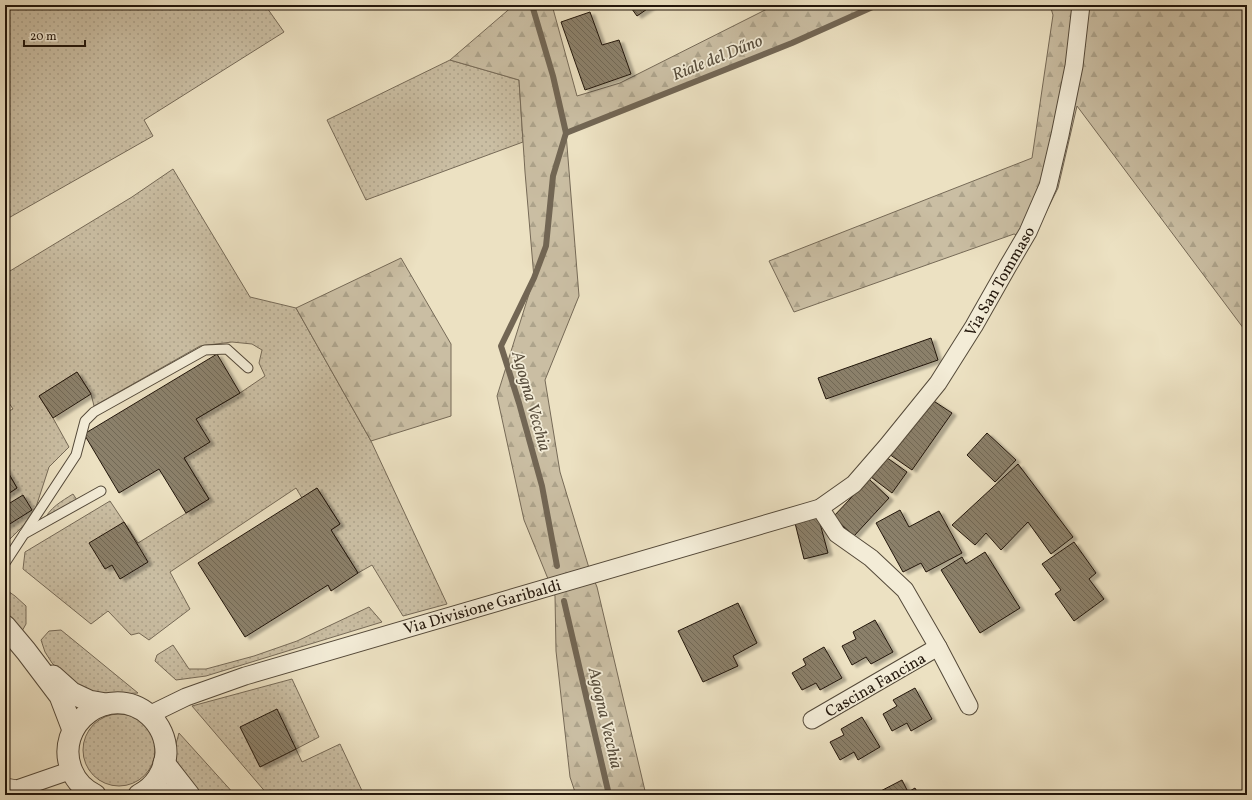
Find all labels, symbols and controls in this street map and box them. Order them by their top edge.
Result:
scale bar [24,22,85,48]
text: 20 m [30,29,57,45]
water label: Riale del Dűno [669,30,767,87]
street label: Via San Tommaso [960,223,1041,341]
water label: Agogna Vecchia [505,348,556,454]
street label: Via Divisione Garibaldi [401,575,564,641]
street label: Cascina Fancina [822,648,931,724]
water label: Agogna Vecchia [581,664,627,771]

